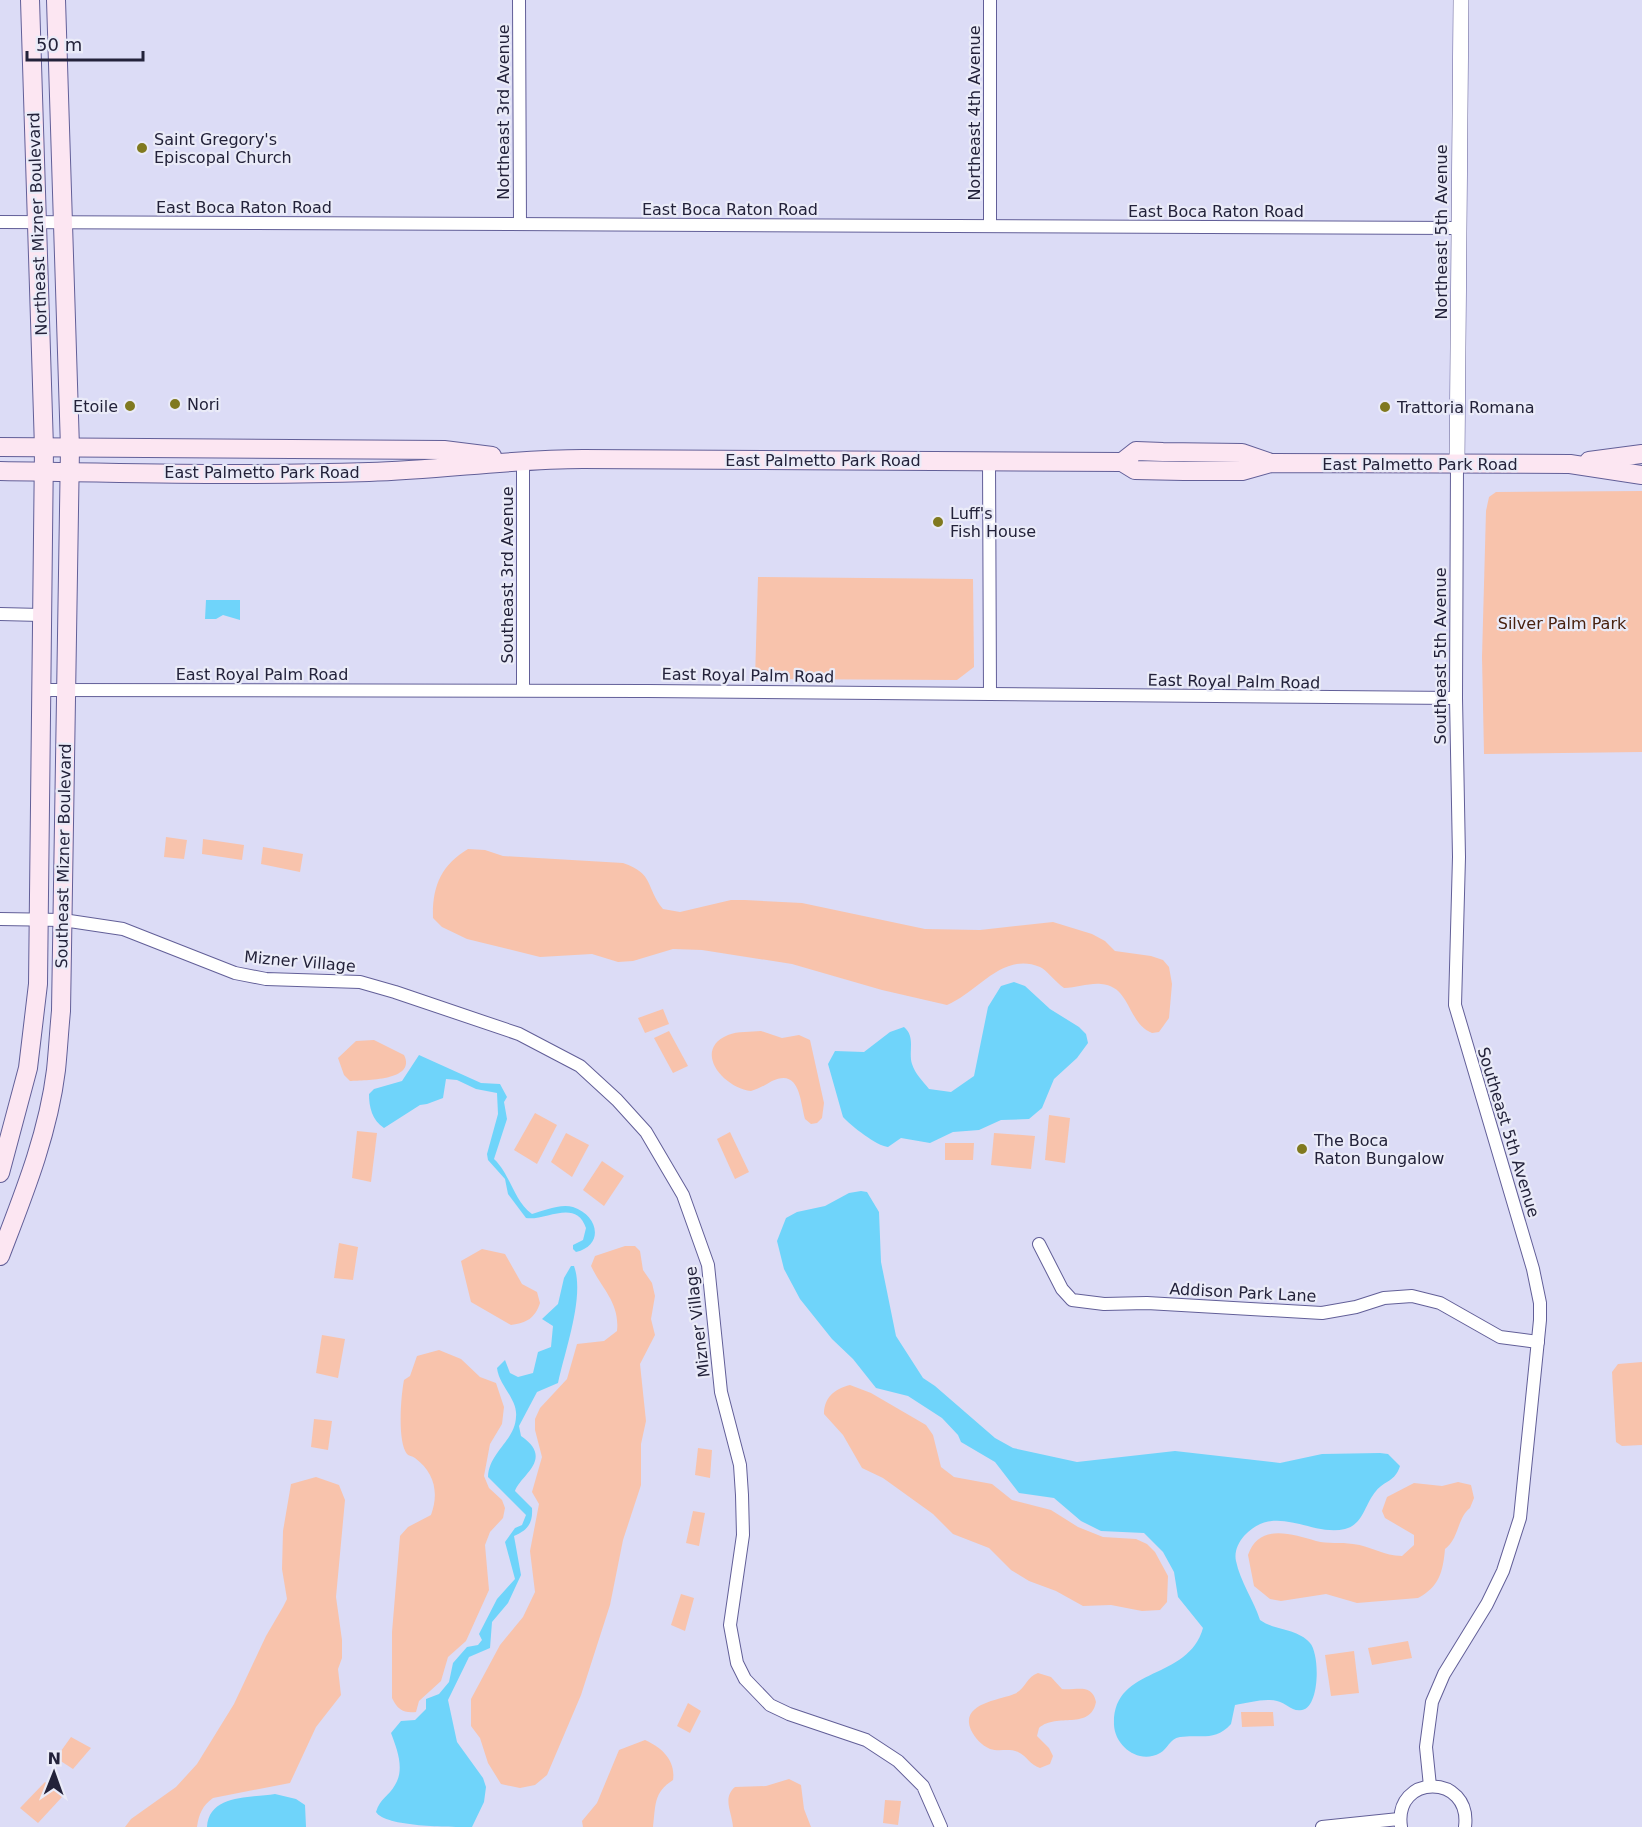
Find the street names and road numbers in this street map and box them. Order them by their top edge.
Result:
street label: Northeast 3rd Avenue [494,24,513,200]
street label: Northeast 4th Avenue [965,25,984,201]
street label: Northeast Mizner Boulevard [24,112,51,336]
street label: Northeast 5th Avenue [1432,144,1451,320]
street label: East Boca Raton Road [156,198,332,217]
street label: East Boca Raton Road [642,200,818,219]
street label: East Boca Raton Road [1128,202,1304,221]
street label: East Palmetto Park Road [725,451,921,470]
street label: East Palmetto Park Road [1322,455,1518,474]
street label: East Palmetto Park Road [164,463,360,482]
street label: Southeast 3rd Avenue [498,486,517,664]
street label: Southeast 5th Avenue [1431,568,1450,744]
street label: East Royal Palm Road [662,664,834,687]
street label: East Royal Palm Road [176,665,348,684]
street label: East Royal Palm Road [1148,670,1320,693]
street label: Southeast Mizner Boulevard [52,743,75,969]
street label: Mizner Village [243,947,357,976]
street label: Southeast 5th Avenue [1474,1045,1543,1220]
street label: Mizner Village [681,1265,714,1379]
street label: Addison Park Lane [1169,1279,1317,1306]

